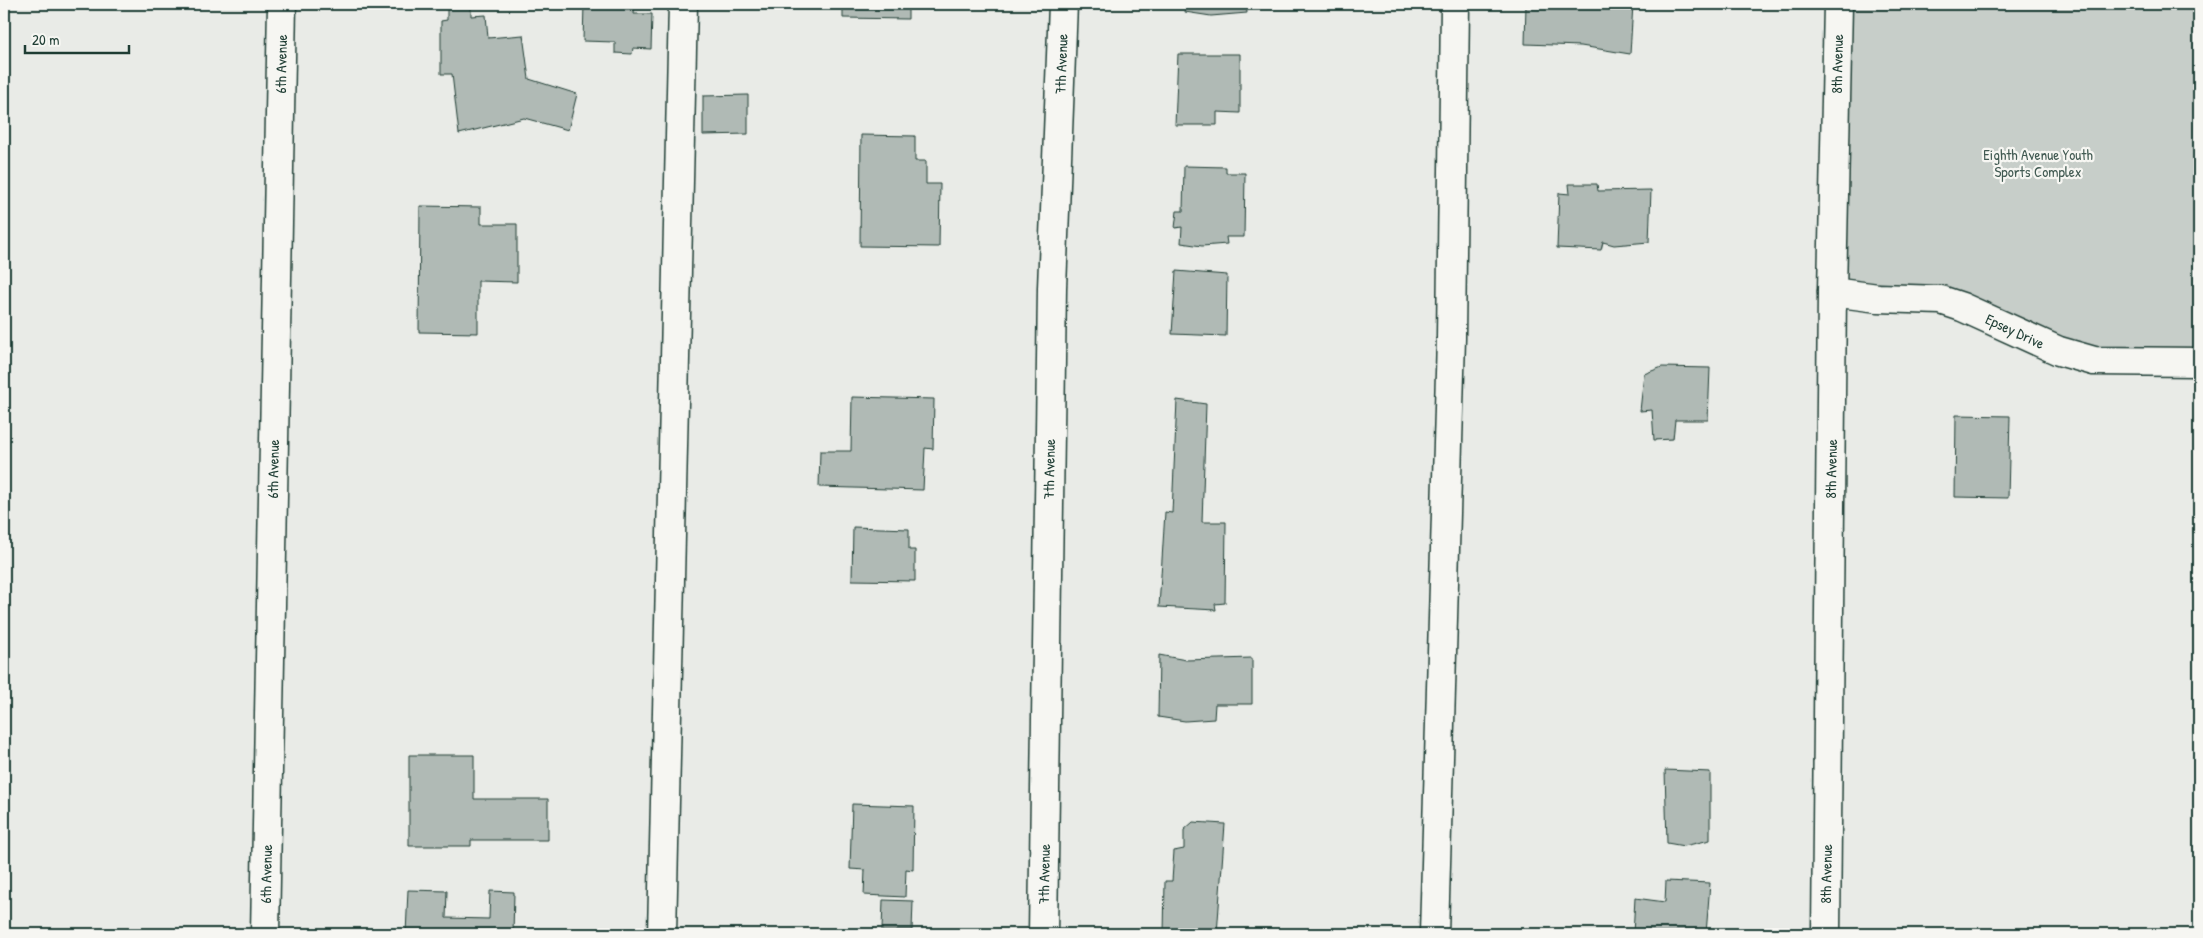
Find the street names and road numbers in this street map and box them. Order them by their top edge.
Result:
street label: 7th Avenue [1049,33,1073,95]
street label: 6th Avenue [270,34,292,94]
street label: 8th Avenue [1826,34,1848,94]
street label: Epsey Drive [1982,308,2048,354]
street label: 6th Avenue [262,439,284,499]
street label: 7th Avenue [1038,439,1060,499]
street label: 8th Avenue [1820,439,1842,499]
street label: 6th Avenue [255,844,277,904]
street label: 7th Avenue [1033,844,1055,904]
street label: 8th Avenue [1815,844,1837,904]

